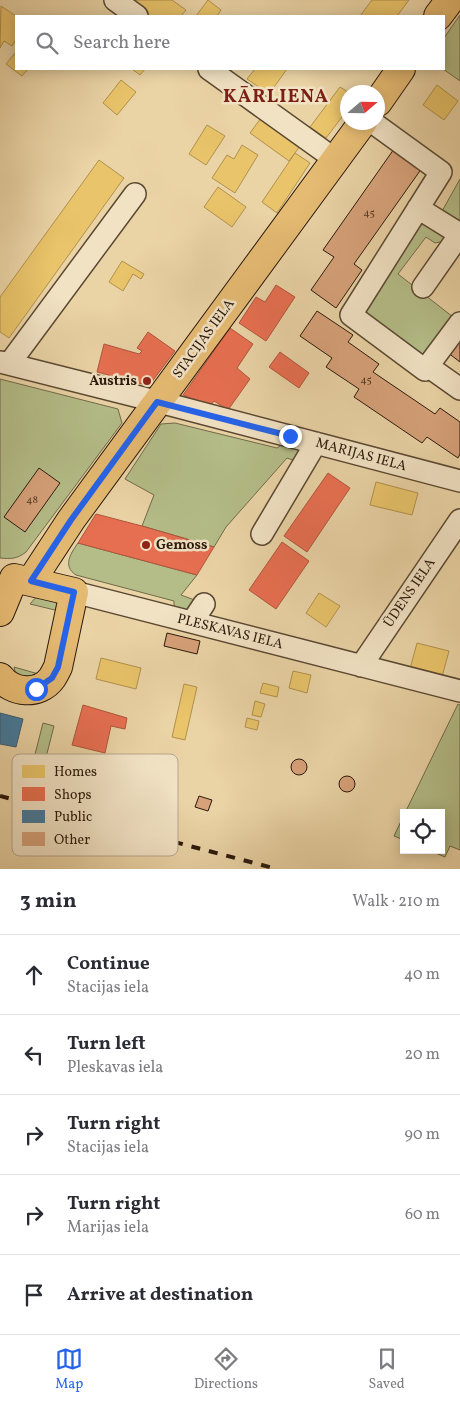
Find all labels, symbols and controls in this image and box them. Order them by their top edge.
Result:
search box [15,15,445,70]
icon: search [33,29,61,57]
text: Search here [73,30,170,56]
district label: KĀRLIENA [223,84,329,110]
north arrow [340,85,385,130]
house number: 45 [363,206,375,221]
street label: STACIJAS IELA [169,295,239,383]
place label: Austris [89,372,137,391]
house number: 45 [360,373,372,388]
marker: Austris [141,375,153,387]
route end [279,425,302,448]
street label: MARIJAS IELA [313,434,409,476]
house number: 48 [26,493,38,508]
place label: Gemoss [156,536,207,555]
marker: Gemoss [140,539,152,551]
street label: ŪDENS IELA [380,554,440,632]
street label: PLESKAVAS IELA [175,610,285,654]
route start [25,678,48,701]
legend [12,754,178,856]
text: Homes [54,763,97,782]
text: Shops [54,786,92,805]
text: Public [54,808,92,827]
map controls [400,809,445,854]
button: locate [400,809,445,854]
text: Other [54,831,90,850]
text: 3 min [20,887,76,916]
text: Walk · 210 m [352,891,440,913]
text: Continue [67,951,150,977]
icon: ahead [20,961,48,989]
text: 40 m [404,964,440,986]
text: Stacijas iela [67,977,149,999]
text: Turn left [67,1031,146,1057]
icon: left [20,1041,48,1069]
text: 20 m [405,1044,440,1066]
text: Pleskavas iela [67,1057,163,1079]
text: Turn right [67,1111,160,1137]
icon: right [20,1121,48,1149]
text: 90 m [404,1124,440,1146]
text: Stacijas iela [67,1137,149,1159]
text: Turn right [67,1191,160,1217]
icon: right [20,1201,48,1229]
text: 60 m [405,1204,440,1226]
text: Marijas iela [67,1217,149,1239]
icon: arrive [20,1281,48,1309]
text: Arrive at destination [67,1282,253,1308]
tab: Map [55,1345,83,1394]
tab: Directions [194,1345,258,1394]
tab: Saved [369,1345,405,1394]

